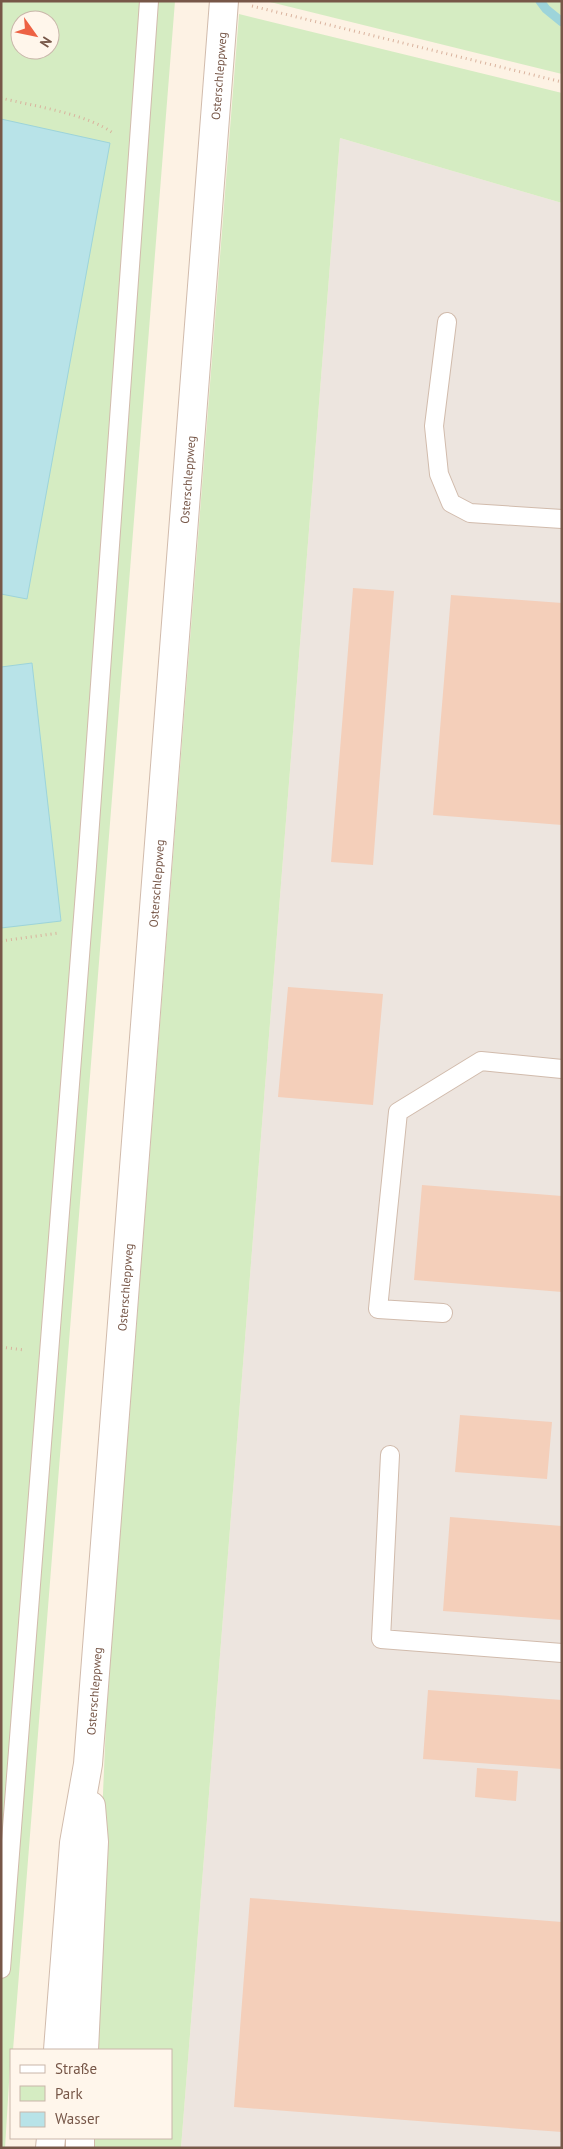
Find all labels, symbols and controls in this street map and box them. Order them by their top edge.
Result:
north arrow [10,10,60,60]
street label: Osterschleppweg [207,31,229,120]
text: N [36,33,56,51]
street label: Osterschleppweg [176,435,198,524]
street label: Osterschleppweg [145,839,167,928]
street label: Osterschleppweg [114,1243,136,1332]
street label: Osterschleppweg [83,1647,104,1736]
legend [10,2049,172,2139]
text: Straße [55,2059,97,2078]
text: Park [55,2084,83,2103]
text: Wasser [55,2109,100,2128]

